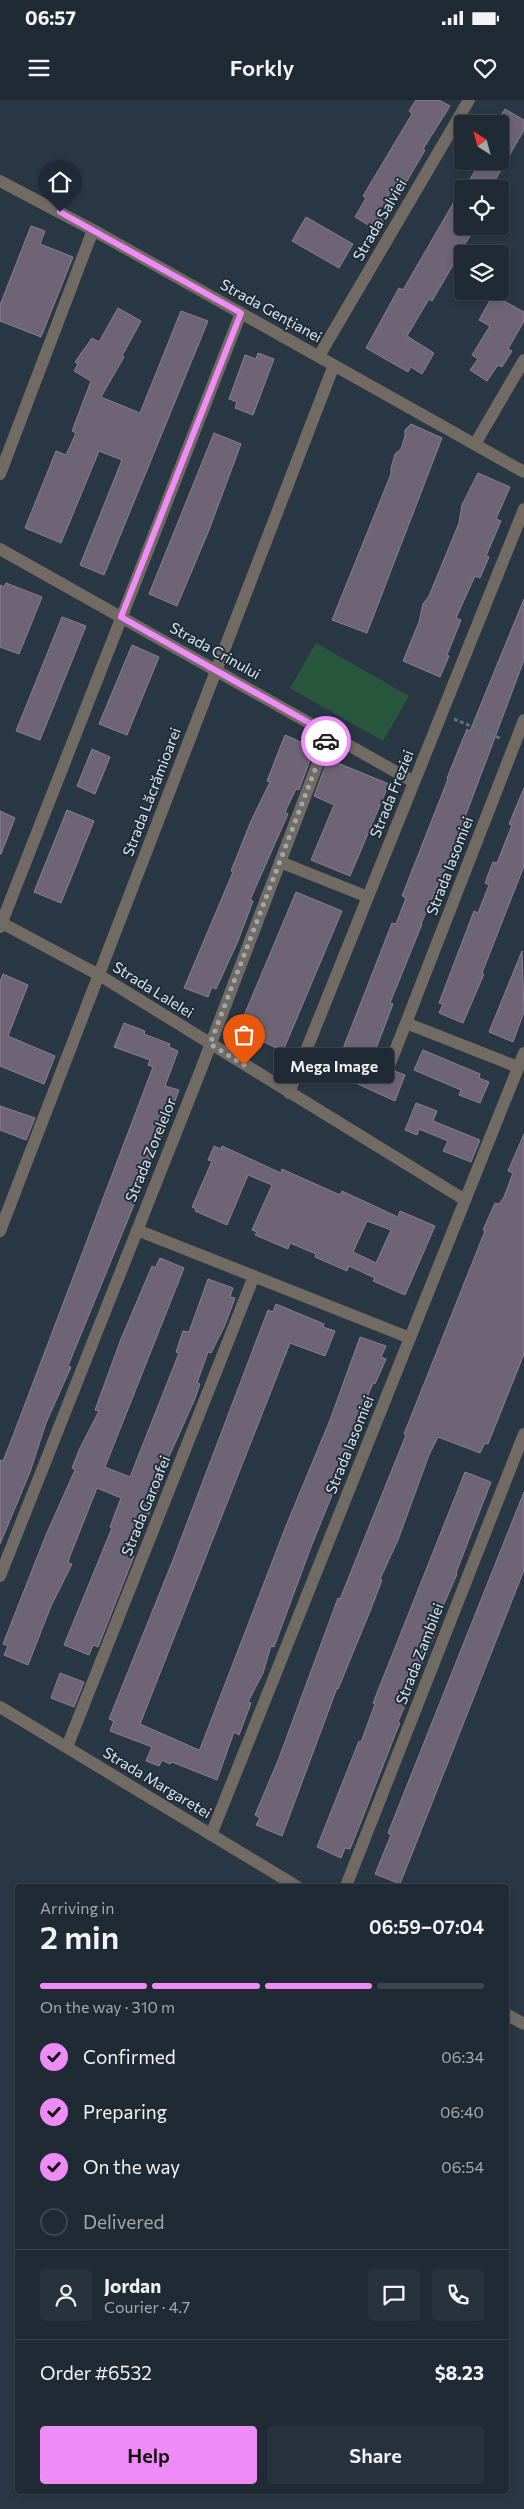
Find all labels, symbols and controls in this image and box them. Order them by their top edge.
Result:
text: 06:57 [25,6,76,29]
icon: menu [25,54,53,82]
text: Forkly [230,54,294,81]
icon: heart [471,54,499,82]
north arrow [454,115,509,170]
map controls [454,115,509,300]
pin [39,161,81,212]
icon: home [46,168,74,196]
street label: Strada Salviei [348,175,410,264]
button: locate [454,180,509,235]
button: layers [454,245,509,300]
street label: Strada Gențianei [216,275,326,347]
street label: Strada Crinului [167,618,264,682]
courier [301,716,351,766]
street label: Strada Lăcrămioarei [118,725,184,859]
icon: car [312,727,340,755]
street label: Strada Freziei [365,747,417,840]
street label: Strada Iasomiei [422,814,476,918]
street label: Strada Lalelei [110,957,197,1021]
pin [223,1014,265,1065]
icon: bag [230,1021,258,1049]
callout: Mega Image [274,1048,394,1082]
text: Mega Image [290,1056,378,1075]
street label: Strada Zorelelor [121,1095,179,1204]
street label: Strada Iasomiei [321,1393,377,1496]
street label: Strada Garoafei [117,1453,173,1558]
street label: Strada Zambilei [391,1600,447,1707]
street label: Strada Margaretei [100,1743,215,1822]
text: Arriving in [40,1898,114,1917]
text: 06:59–07:04 [369,1915,484,1938]
text: 2 min [40,1916,119,1956]
text: On the way · 310 m [40,1997,175,2016]
icon: check [40,2043,68,2071]
text: Confirmed [83,2045,176,2068]
text: 06:34 [441,2047,484,2066]
icon: check [40,2098,68,2126]
text: Preparing [83,2100,167,2123]
text: 06:40 [440,2102,484,2121]
icon: check [40,2153,68,2181]
text: On the way [83,2155,180,2178]
text: 06:54 [441,2157,484,2176]
text: Delivered [83,2210,164,2233]
button: person [40,2269,92,2321]
button: chat [368,2269,420,2321]
button: phone [432,2269,484,2321]
text: Jordan [104,2274,161,2297]
text: Courier · 4.7 [104,2297,190,2316]
text: Order #6532 [40,2361,152,2384]
text: $8.23 [435,2361,484,2384]
button: Help [40,2426,257,2484]
button: Share [267,2426,484,2484]

